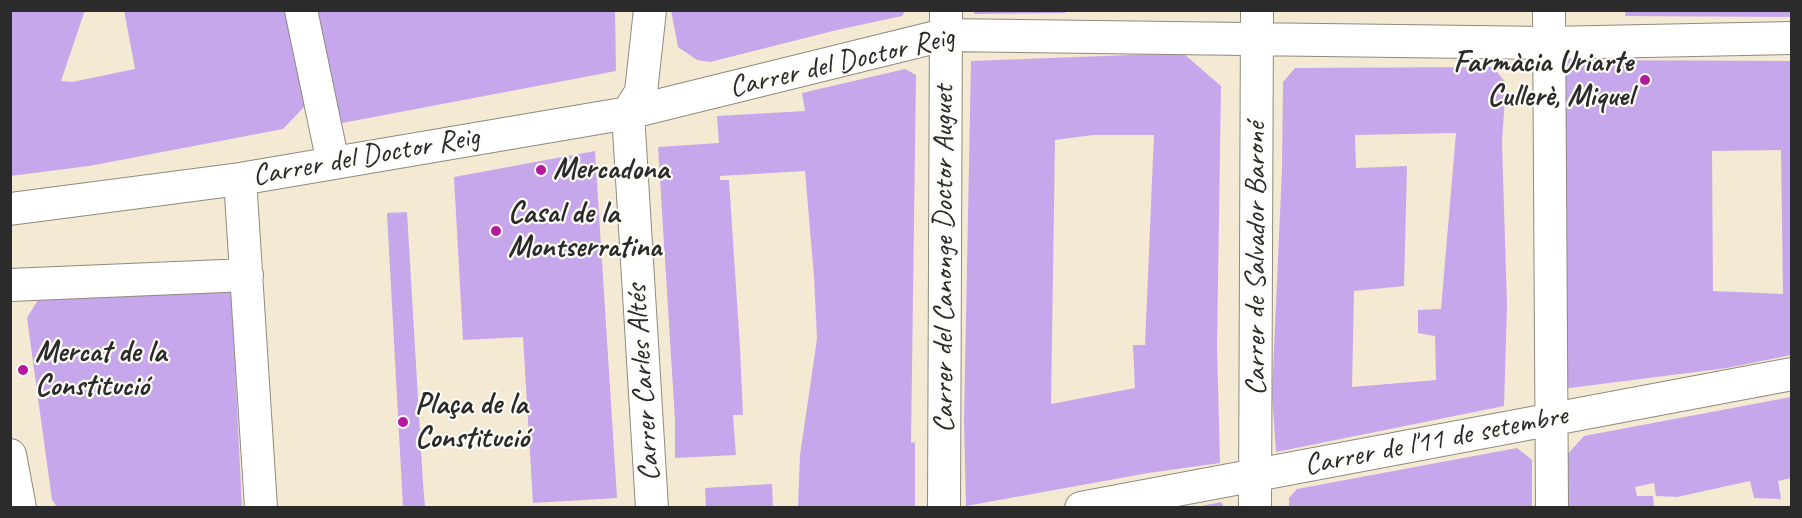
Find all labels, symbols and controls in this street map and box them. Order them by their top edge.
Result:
street label: Carrer del Doctor Reig [726,20,958,106]
place label: Farmàcia Uriarte Cullerè, Miquel [1453,45,1633,116]
marker: Farmàcia Uriarte Cullerè, Miquel [1638,73,1652,87]
street label: Carrer del Canonge Doctor Auguet [926,85,962,433]
street label: Carrer del Doctor Reig [250,119,482,195]
street label: Carrer de Salvador Baroné [1238,122,1274,396]
place label: Mercadona [553,152,669,188]
marker: Mercadona [534,163,548,177]
place label: Casal de la Montserratina [508,196,661,266]
marker: Casal de la Montserratina [489,224,503,238]
street label: Carrer Carles Altés [619,283,669,483]
place label: Mercat de la Constitució [35,335,166,406]
marker: Mercat de la Constitució [16,363,30,377]
place label: Plaça de la Constitució [415,387,529,458]
street label: Carrer de l'11 de setembre [1301,398,1571,484]
marker: Plaça de la Constitució [396,415,410,429]

